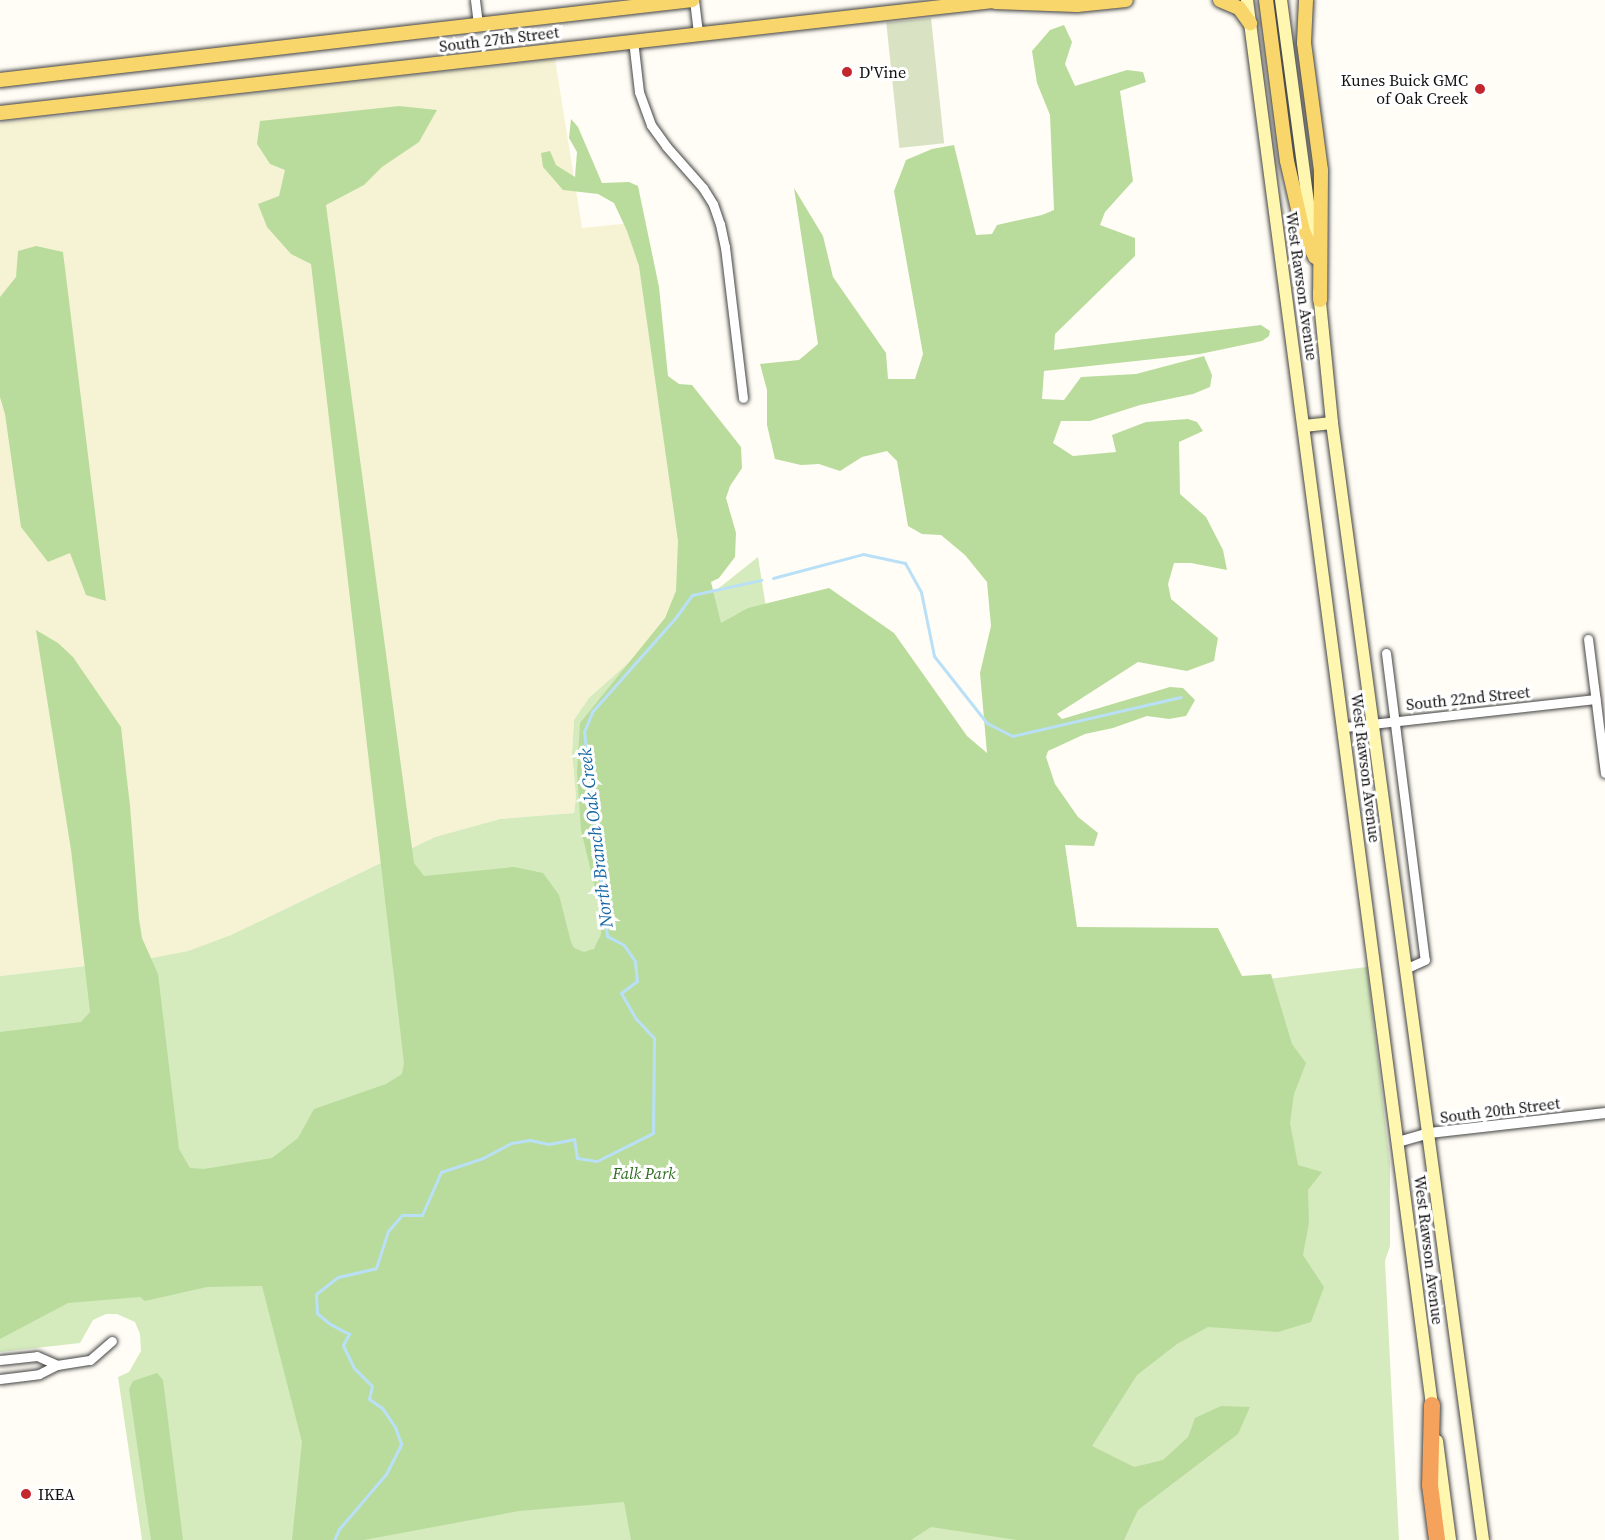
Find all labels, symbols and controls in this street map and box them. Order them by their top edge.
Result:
street label: South 27th Street [438,22,560,56]
place label: D'Vine [859,62,906,82]
marker: D'Vine [840,65,854,79]
place label: Kunes Buick GMC of Oak Creek [1341,70,1468,108]
marker: Kunes Buick GMC of Oak Creek [1473,82,1487,96]
street label: West Rawson Avenue [1282,210,1322,362]
street label: South 22nd Street [1405,682,1531,714]
street label: West Rawson Avenue [1347,692,1385,844]
water label: North Branch Oak Creek [574,747,618,929]
street label: South 20th Street [1439,1093,1561,1127]
park label: Falk Park [612,1163,676,1183]
street label: West Rawson Avenue [1410,1174,1448,1326]
place label: IKEA [38,1484,75,1504]
marker: IKEA [19,1487,33,1501]

